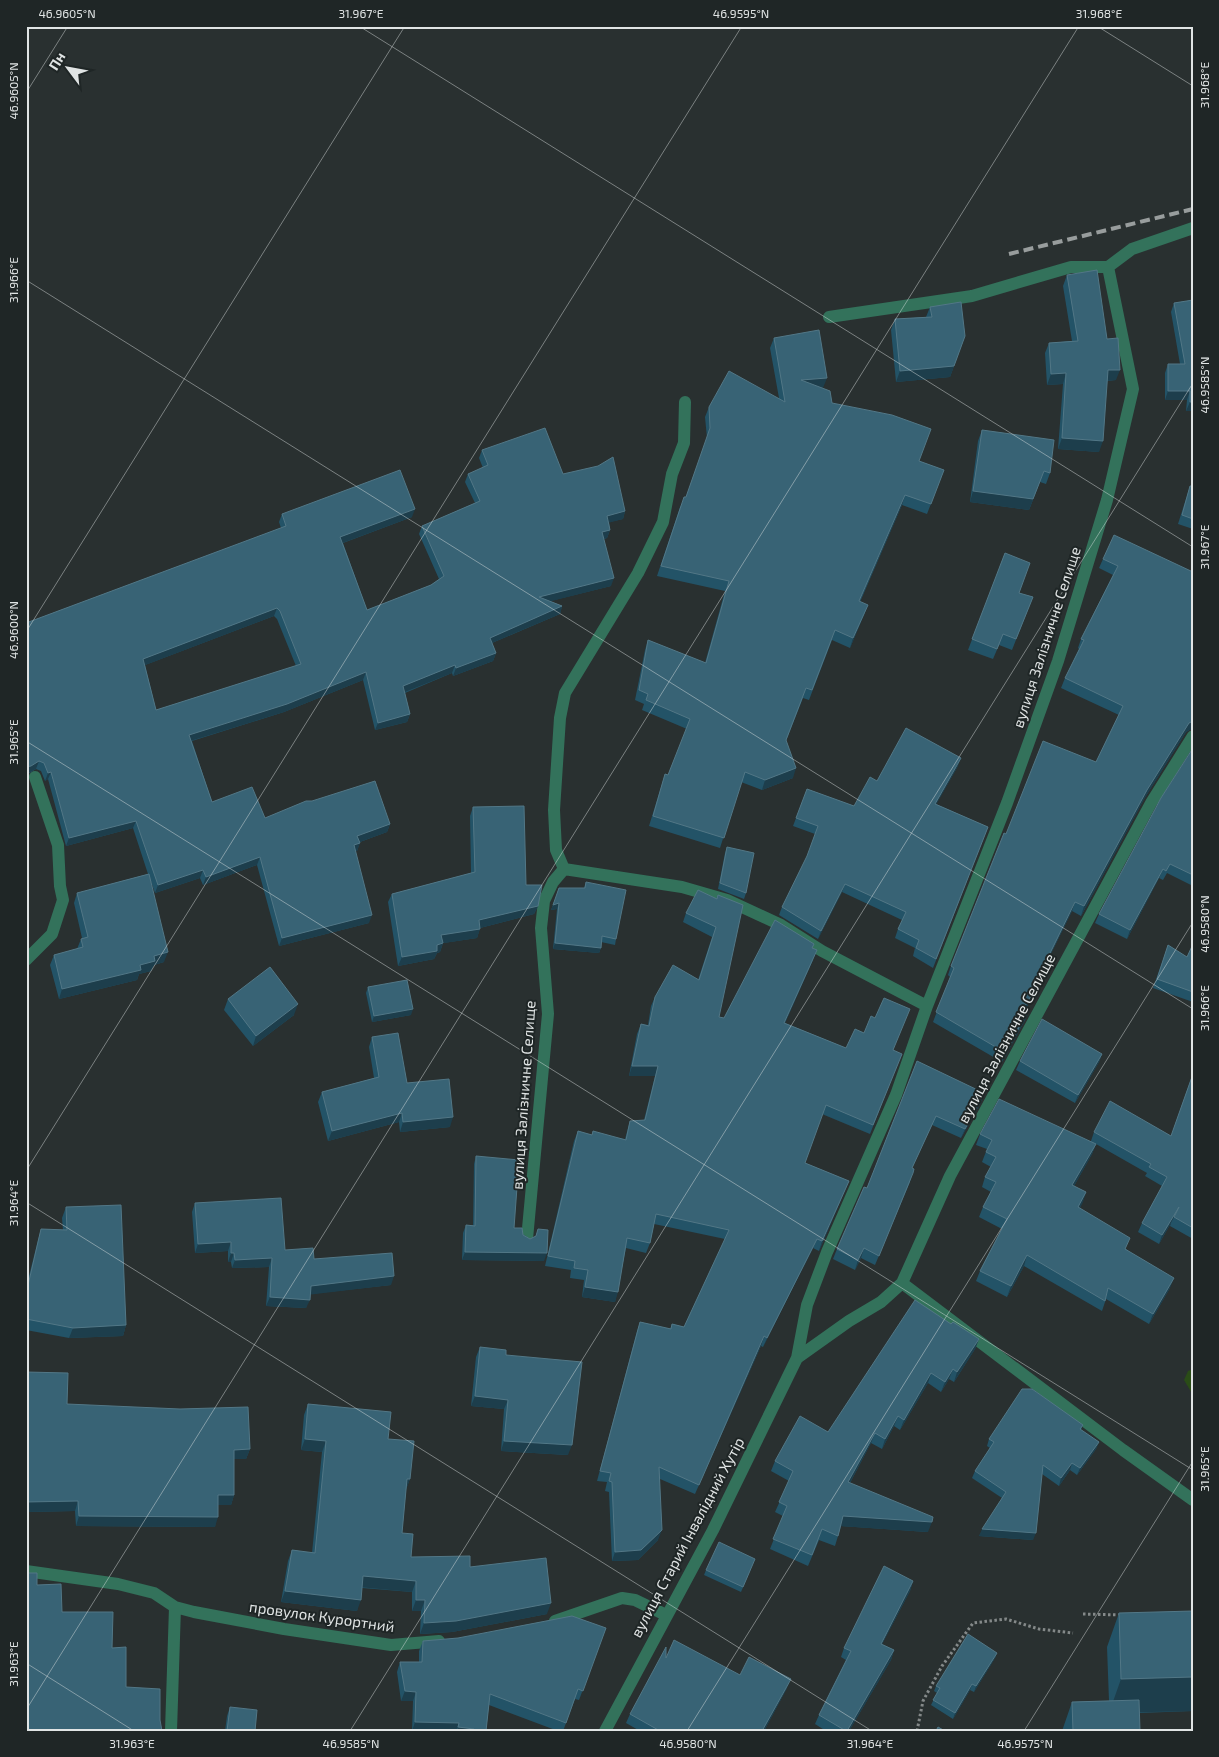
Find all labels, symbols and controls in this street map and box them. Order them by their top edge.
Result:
text: 46.9605°N [38,6,96,20]
text: 31.967°E [338,6,384,20]
text: 46.9595°N [713,6,769,20]
text: 31.968°E [1076,6,1122,20]
north arrow [42,42,92,92]
text: Пн [45,49,69,73]
text: 46.9605°N [6,62,20,120]
text: 31.968°E [1197,62,1211,108]
text: 31.966°E [6,257,20,303]
text: 46.9585°N [1197,357,1211,413]
text: 31.967°E [1197,524,1211,570]
street label: вулиця Залізничне Селище [1008,544,1085,730]
text: 46.9600°N [6,601,20,659]
text: 31.965°E [6,719,20,765]
text: 46.9580°N [1197,895,1211,953]
street label: вулиця Залізничне Селище [954,950,1059,1126]
text: 31.966°E [1197,985,1211,1031]
street label: вулиця Залізничне Селище [507,1000,540,1190]
text: 31.964°E [6,1180,20,1226]
street label: вулиця Старий Інвалідний Хутір [627,1434,748,1641]
text: 31.965°E [1197,1446,1211,1492]
street label: провулок Курортний [248,1597,396,1636]
text: 31.963°E [6,1641,20,1687]
text: 31.963°E [109,1736,155,1750]
text: 46.9585°N [323,1736,379,1750]
text: 46.9580°N [659,1736,717,1750]
text: 31.964°E [847,1736,893,1750]
text: 46.9575°N [997,1736,1053,1750]

